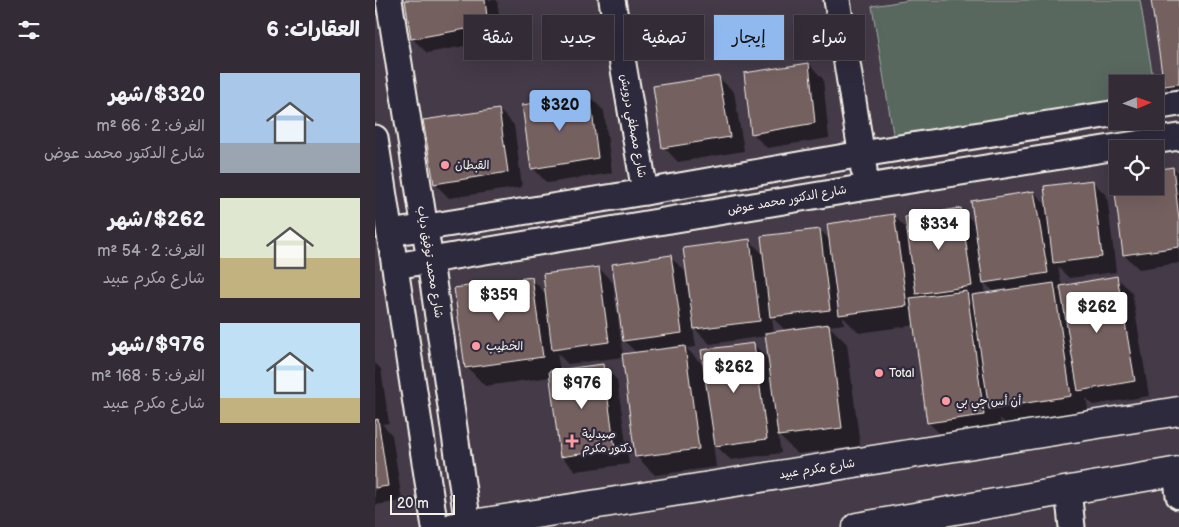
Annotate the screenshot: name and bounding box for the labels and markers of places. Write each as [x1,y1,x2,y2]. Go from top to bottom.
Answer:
pin: $320 [530,90,590,132]
place label: القبطان [455,158,490,173]
marker: القبطان [439,159,451,171]
pin: $334 [909,208,969,251]
pin: $359 [469,280,529,322]
pin: $262 [1067,292,1127,334]
place label: الخطيب [486,339,523,354]
marker: الخطيب [470,340,482,352]
pin: $262 [704,352,764,394]
place label: Total [889,366,914,381]
marker: Total [873,367,885,379]
pin: $976 [552,368,612,410]
place label: أن أس جي بي [956,394,1021,412]
marker: أن أس جي بي [940,395,952,407]
place label: صيدلية دكتور مكرم [582,427,633,457]
marker: صيدلية دكتور مكرم [566,435,578,447]

